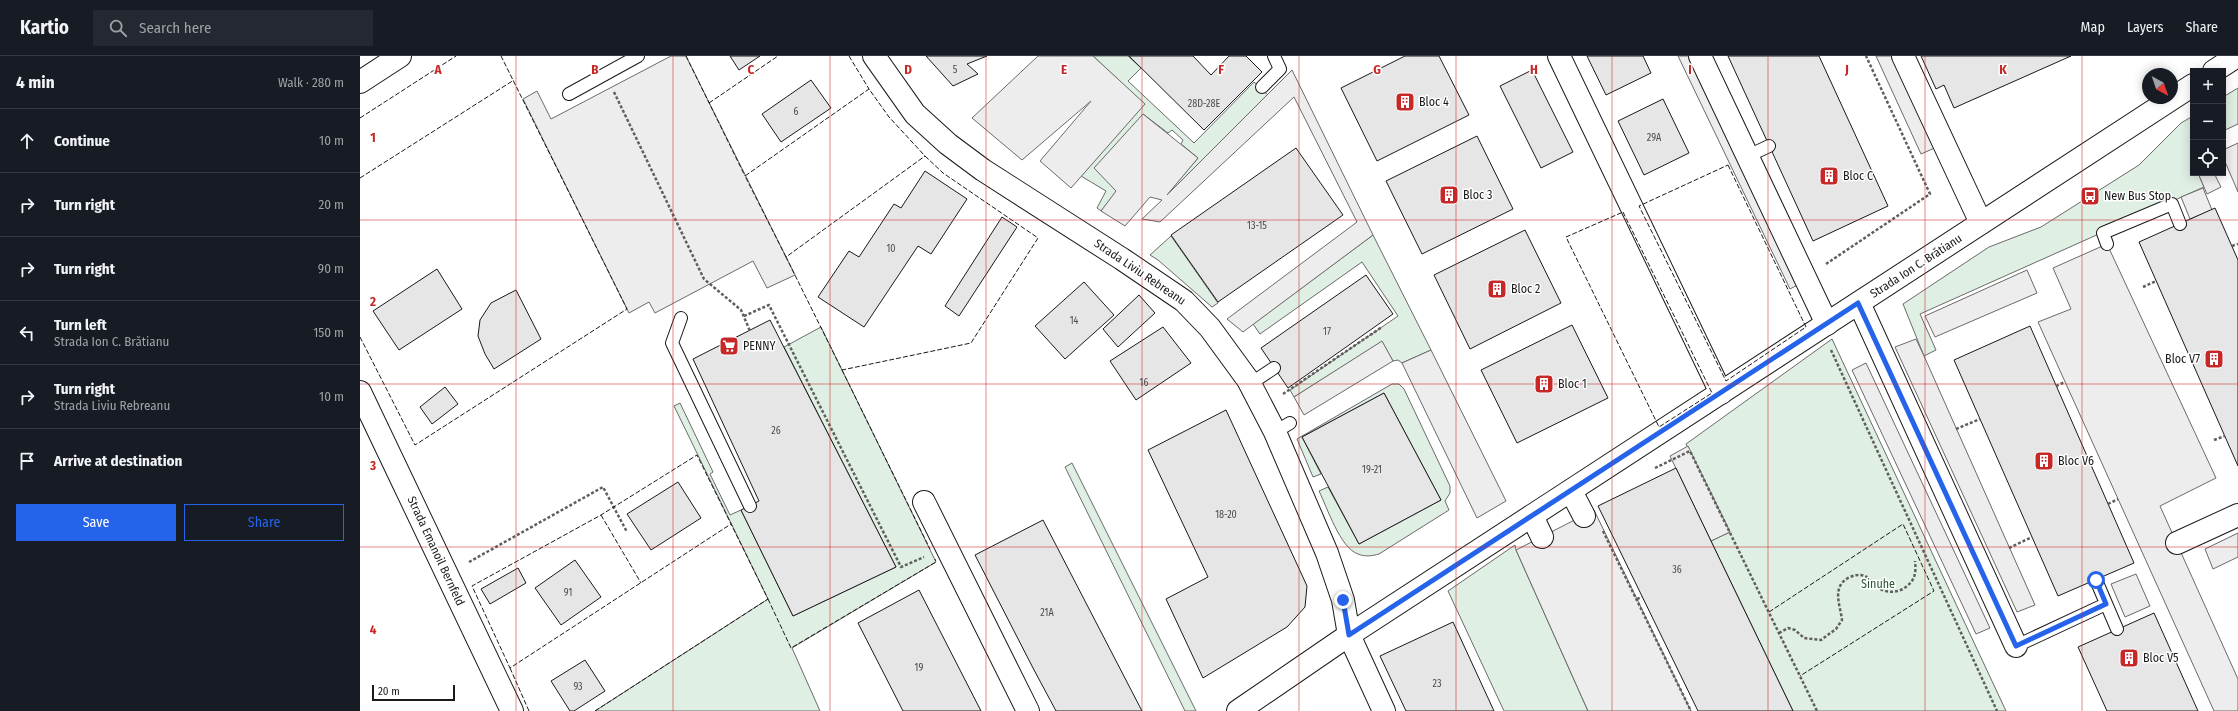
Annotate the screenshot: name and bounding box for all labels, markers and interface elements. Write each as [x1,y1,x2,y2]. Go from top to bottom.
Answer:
search box [93,10,373,46]
text: Kartio [20,16,69,39]
icon: search [107,17,129,39]
text: Search here [139,19,211,37]
text: Map [2081,19,2105,36]
text: Layers [2127,19,2163,36]
text: Share [2185,19,2218,36]
text: A [433,62,442,77]
text: B [591,62,599,77]
text: C [748,62,755,77]
text: D [904,62,912,77]
text: E [1061,62,1067,77]
text: F [1218,62,1224,77]
text: G [1373,62,1381,77]
text: H [1530,62,1538,77]
text: I [1688,62,1692,77]
text: J [1844,62,1849,77]
text: K [1999,62,2007,77]
house number: 5 [953,64,958,76]
north arrow [2142,68,2178,104]
map controls [2190,68,2226,176]
button: + [2190,68,2226,104]
text: 4 min [16,72,55,93]
text: Walk · 280 m [278,75,344,90]
building icon: Bloc 4 [1394,91,1416,113]
place label: Bloc 4 [1419,95,1449,109]
house number: 28D-28E [1188,98,1221,110]
button: − [2190,104,2226,140]
house number: 6 [794,106,799,118]
icon: ahead [16,130,38,152]
text: 1 [370,130,376,145]
text: Continue [54,132,110,150]
house number: 29A [1647,132,1662,144]
text: 10 m [319,133,344,148]
button: locate [2190,140,2226,176]
building icon: Bloc C [1818,165,1840,187]
place label: Bloc C [1843,169,1873,183]
building icon: Bloc 3 [1438,184,1460,206]
bus stop icon: New Bus Stop [2079,185,2101,207]
place label: Bloc 3 [1463,188,1492,202]
place label: New Bus Stop [2104,189,2171,203]
icon: right [16,194,38,216]
text: Turn right [54,196,115,214]
text: 20 m [318,197,344,212]
house number: 13-15 [1247,220,1267,232]
street label: Strada Ion C. Brătianu [1868,231,1964,301]
street label: Strada Liviu Rebreanu [1092,236,1188,308]
house number: 10 [886,243,896,255]
icon: right [16,258,38,280]
text: Turn right [54,260,115,278]
text: 90 m [318,261,344,276]
building icon: Bloc 2 [1486,278,1508,300]
place label: Bloc 2 [1511,282,1540,296]
text: 2 [369,294,376,309]
house number: 14 [1070,315,1079,327]
text: Turn left [54,316,107,334]
icon: left [16,322,38,344]
text: 150 m [313,325,344,340]
house number: 17 [1323,326,1331,338]
text: Strada Ion C. Brătianu [54,334,169,349]
supermarket icon: PENNY [718,335,740,357]
place label: PENNY [743,339,775,353]
building icon: Bloc V7 [2203,348,2225,370]
place label: Bloc V7 [2165,352,2200,366]
building icon: Bloc 1 [1533,373,1555,395]
house number: 16 [1140,377,1148,389]
place label: Bloc 1 [1558,377,1587,391]
text: Turn right [54,380,115,398]
icon: right [16,386,38,408]
text: 10 m [319,389,344,404]
text: Strada Liviu Rebreanu [54,398,170,413]
house number: 26 [771,425,781,437]
icon: arrive [16,450,38,472]
building icon: Bloc V6 [2033,450,2055,472]
text: Arrive at destination [54,452,182,470]
place label: Bloc V6 [2058,454,2094,468]
text: 3 [369,458,376,473]
house number: 19-21 [1362,464,1382,476]
street label: Strada Emanoil Bernfeld [405,494,467,608]
button: Save [16,504,176,541]
button: Share [184,504,344,541]
house number: 18-20 [1215,509,1237,521]
house number: 36 [1672,564,1682,576]
route start [2087,571,2105,589]
park label: Sinuhe [1861,577,1895,591]
house number: 91 [564,587,572,599]
route end [1334,591,1352,609]
house number: 21A [1040,607,1054,619]
text: 4 [370,622,377,637]
building icon: Bloc V5 [2118,647,2140,669]
place label: Bloc V5 [2143,651,2179,665]
house number: 19 [915,662,924,674]
house number: 23 [1433,678,1442,690]
house number: 93 [573,681,583,693]
scale bar [372,683,455,702]
text: 20 m [378,685,400,698]

